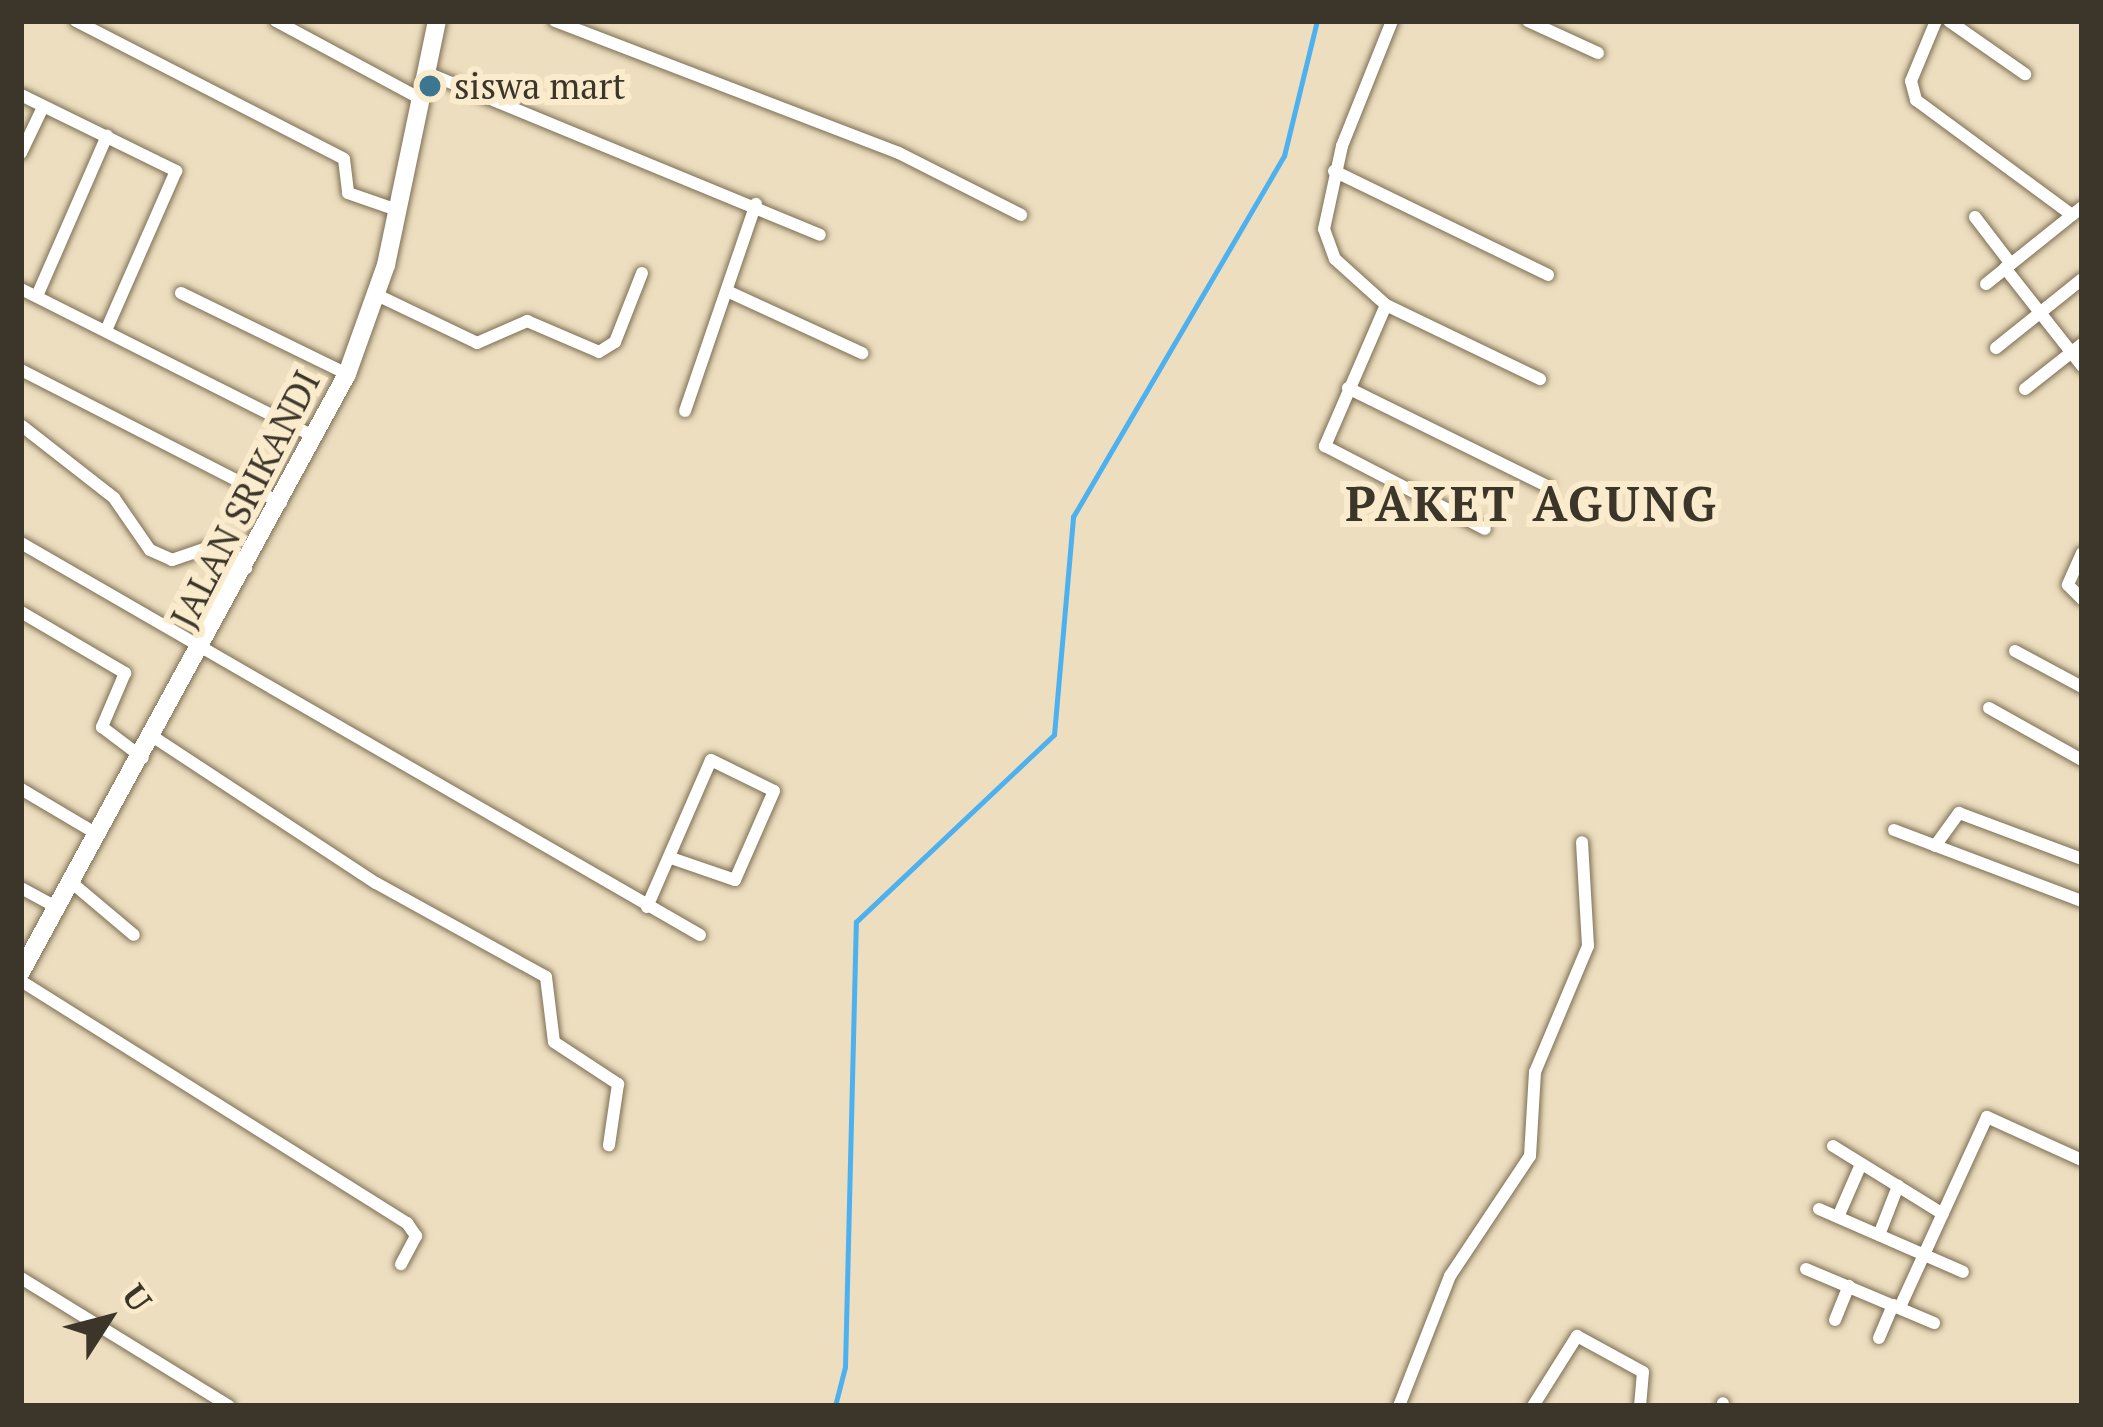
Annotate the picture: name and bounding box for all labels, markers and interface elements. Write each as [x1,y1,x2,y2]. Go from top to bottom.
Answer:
place label: siswa mart [454,64,626,108]
marker: siswa mart [417,73,443,99]
street label: JALAN SRIKANDI [162,363,328,635]
district label: PAKET AGUNG [1345,475,1719,533]
north arrow [48,1259,168,1379]
text: U [113,1275,162,1320]

